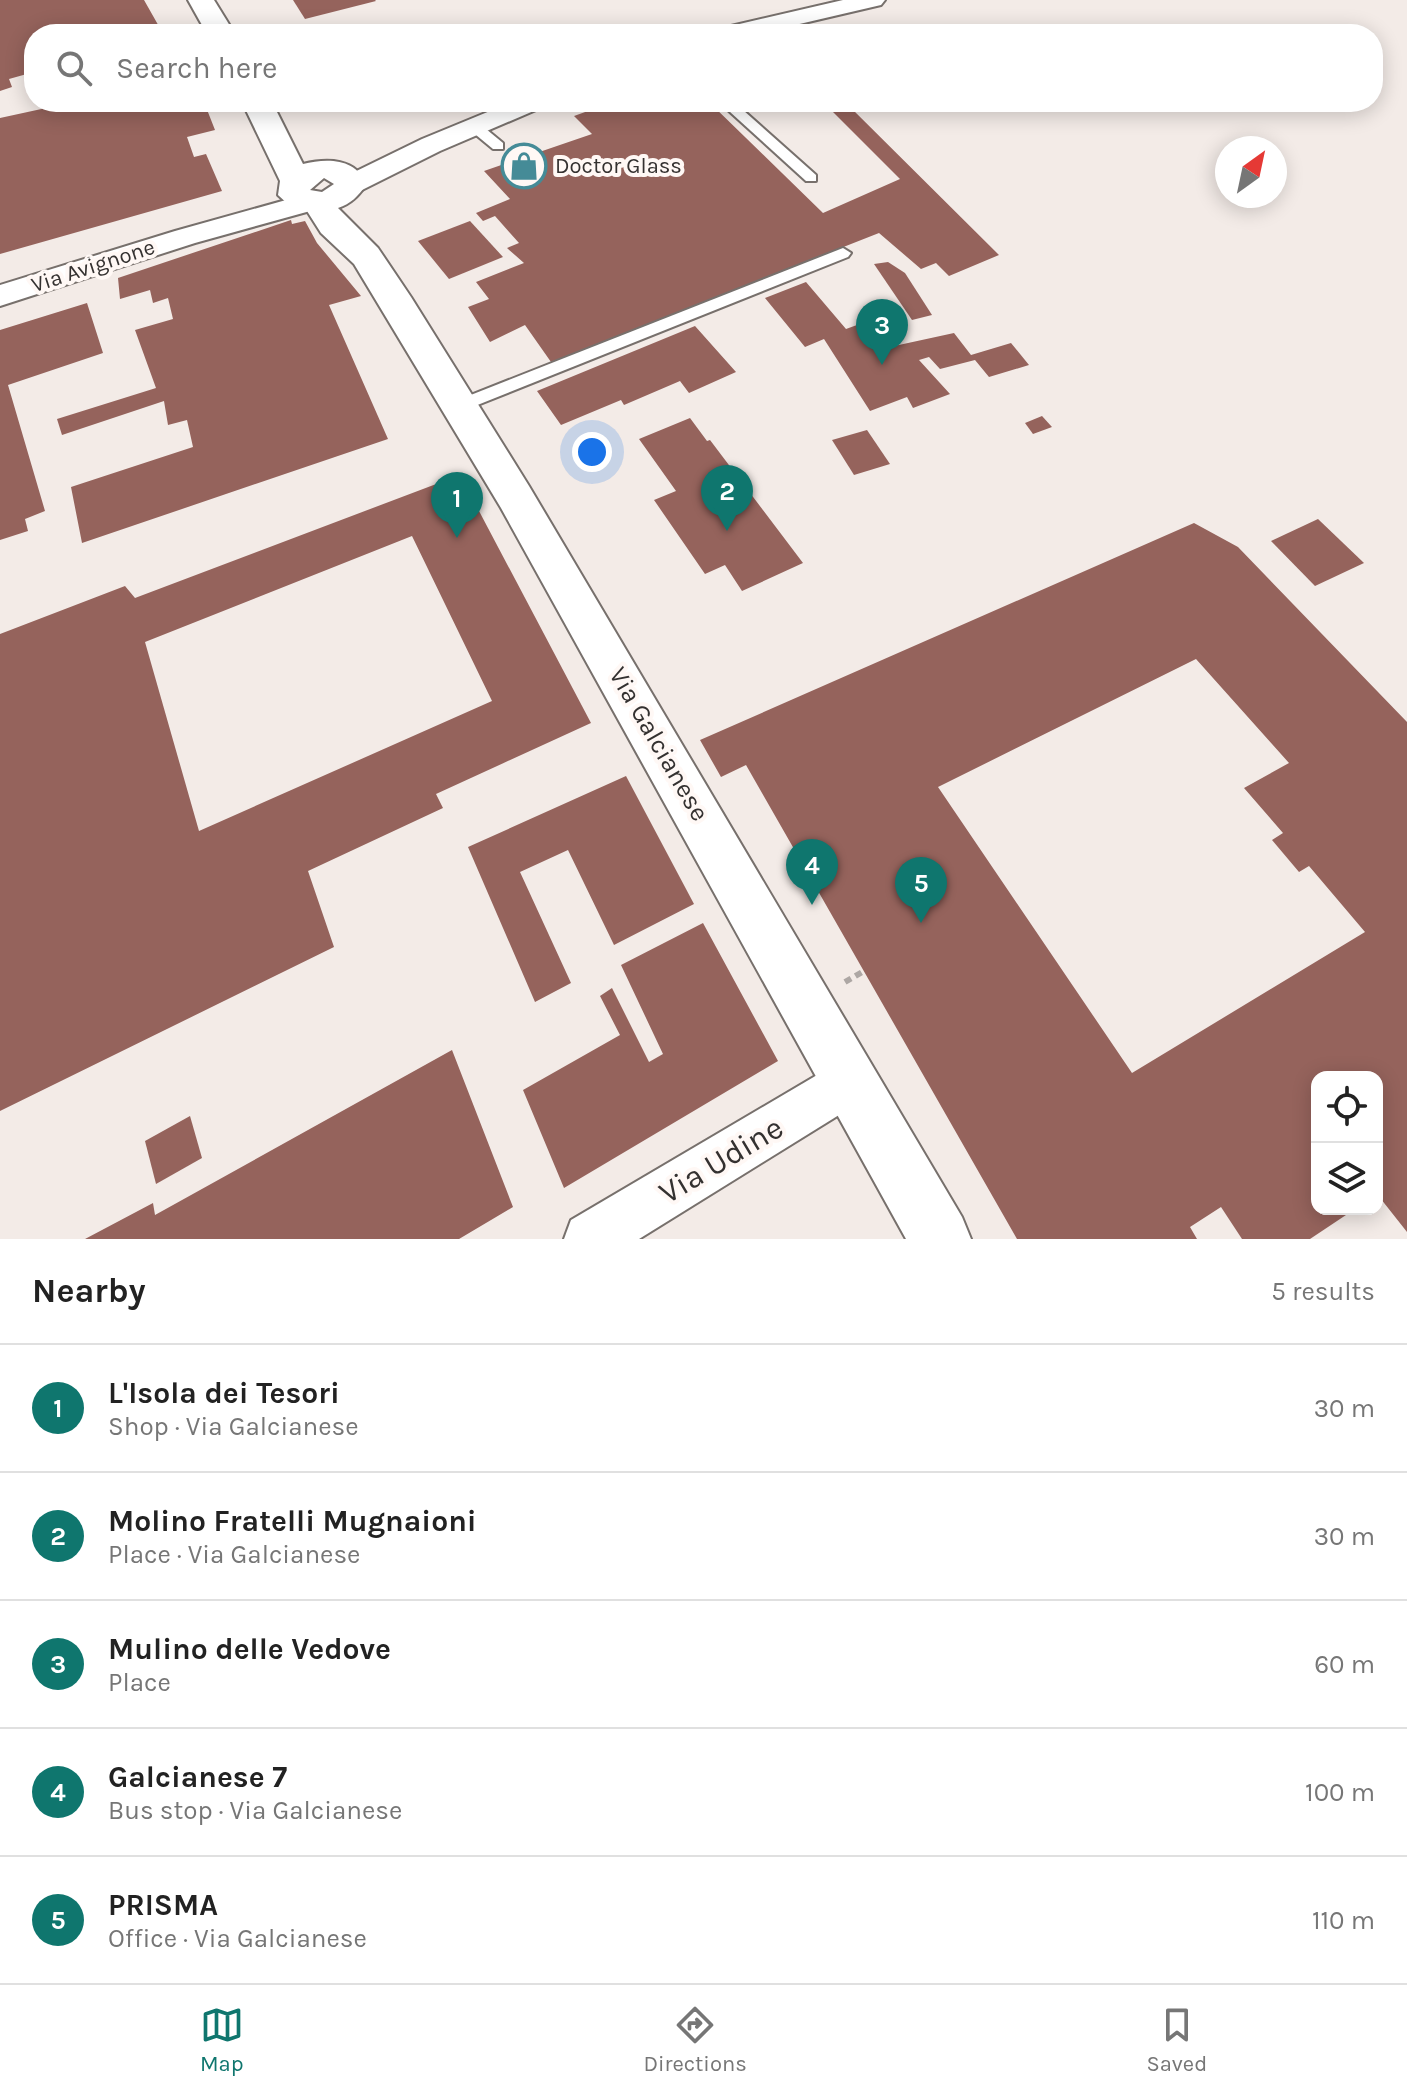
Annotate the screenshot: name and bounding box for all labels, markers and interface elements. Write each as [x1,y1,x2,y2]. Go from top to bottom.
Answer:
search box [24,24,1383,112]
icon: search [52,46,96,90]
text: Search here [116,50,277,86]
north arrow [1215,136,1287,208]
shop icon: Doctor Glass [500,142,548,190]
place label: Doctor Glass [555,153,682,179]
street label: Via Avignone [28,234,158,298]
pin: 3 [856,299,908,365]
your location [572,432,612,472]
pin: 2 [701,465,753,531]
pin: 1 [431,472,483,538]
street label: Via Galcianese [602,661,716,827]
pin: 4 [786,839,838,905]
pin: 5 [895,857,947,923]
map controls [1311,1071,1383,1215]
button: locate [1311,1071,1383,1143]
street label: Via Udine [652,1109,790,1211]
button: layers [1311,1143,1383,1215]
text: Nearby [32,1271,146,1311]
text: 5 results [1271,1276,1375,1307]
text: L'Isola dei Tesori [108,1375,340,1411]
text: 1 [53,1393,63,1424]
text: 30 m [1314,1393,1375,1424]
text: Shop · Via Galcianese [108,1411,359,1442]
text: Molino Fratelli Mugnaioni [108,1503,477,1539]
text: 2 [50,1521,66,1552]
text: 30 m [1314,1521,1375,1552]
text: Place · Via Galcianese [108,1539,360,1570]
text: Mulino delle Vedove [108,1631,391,1667]
text: 3 [50,1649,66,1680]
text: 60 m [1314,1649,1375,1680]
text: Place [108,1667,171,1698]
text: Galcianese 7 [108,1759,287,1795]
text: 4 [50,1777,66,1808]
text: 100 m [1305,1777,1375,1808]
text: Bus stop · Via Galcianese [108,1795,402,1826]
text: PRISMA [108,1887,218,1923]
text: 5 [50,1905,66,1936]
text: 110 m [1312,1905,1375,1936]
text: Office · Via Galcianese [108,1923,367,1954]
tab: Map [200,2003,244,2077]
tab: Directions [643,2003,747,2077]
tab: Saved [1146,2003,1207,2077]

